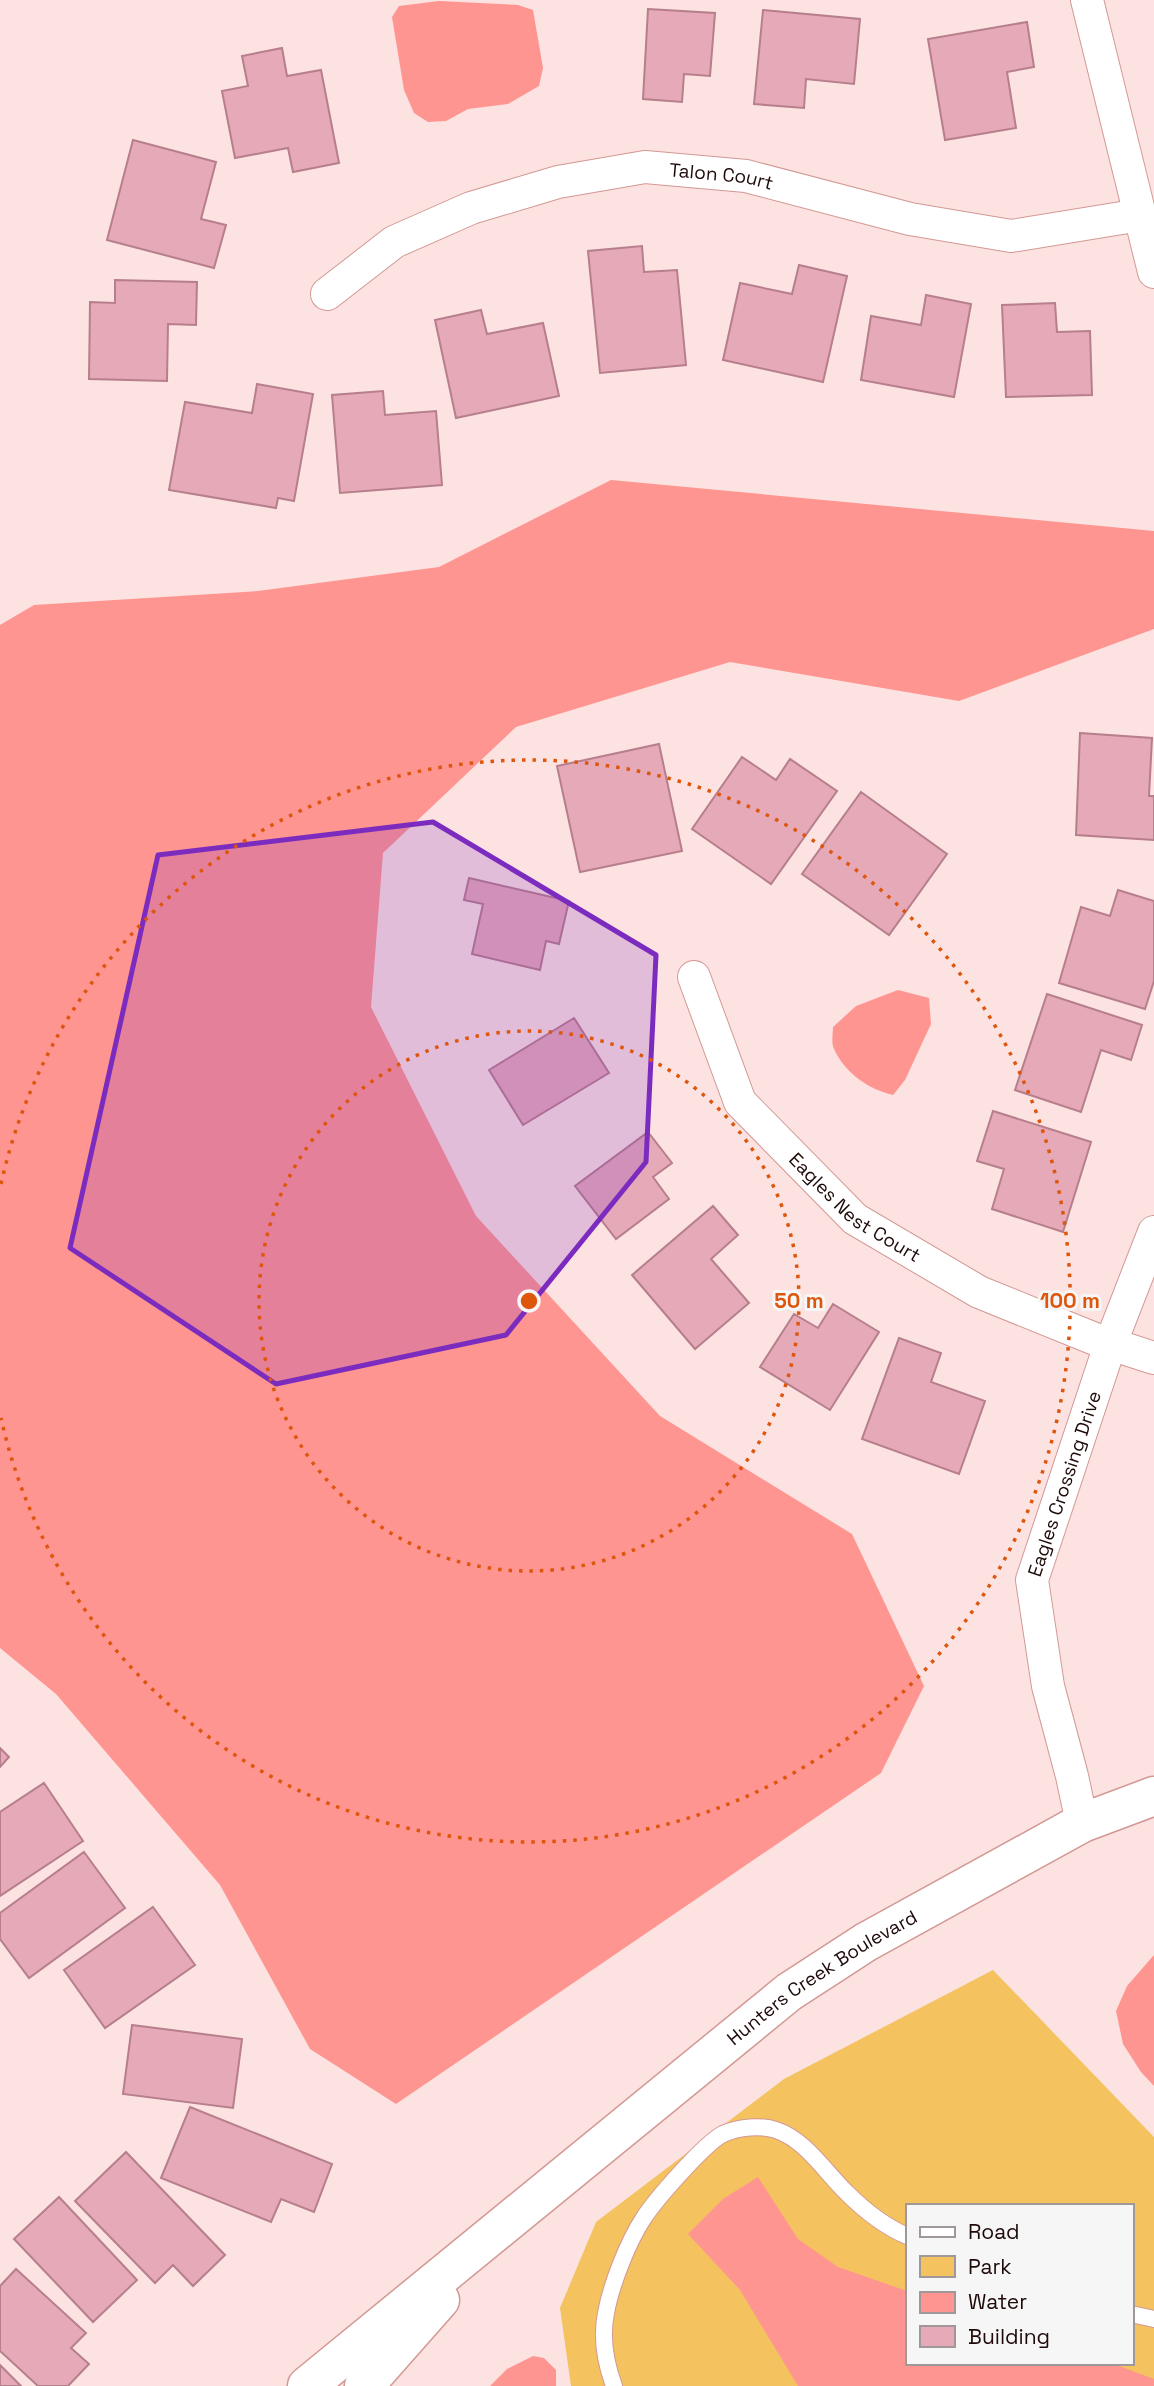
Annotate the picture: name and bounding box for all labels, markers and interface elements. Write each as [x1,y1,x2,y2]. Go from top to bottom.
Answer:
street label: Talon Court [668,157,776,195]
street label: Eagles Nest Court [784,1147,925,1267]
text: 50 m [774,1287,824,1314]
text: 100 m [1040,1287,1100,1314]
centre of rings [517,1289,541,1313]
street label: Eagles Crossing Drive [1022,1387,1106,1580]
street label: Hunters Creek Boulevard [721,1904,921,2050]
legend [906,2204,1133,2365]
text: Road [968,2218,1020,2245]
text: Park [968,2253,1012,2280]
text: Water [968,2288,1027,2315]
text: Building [968,2323,1050,2350]

